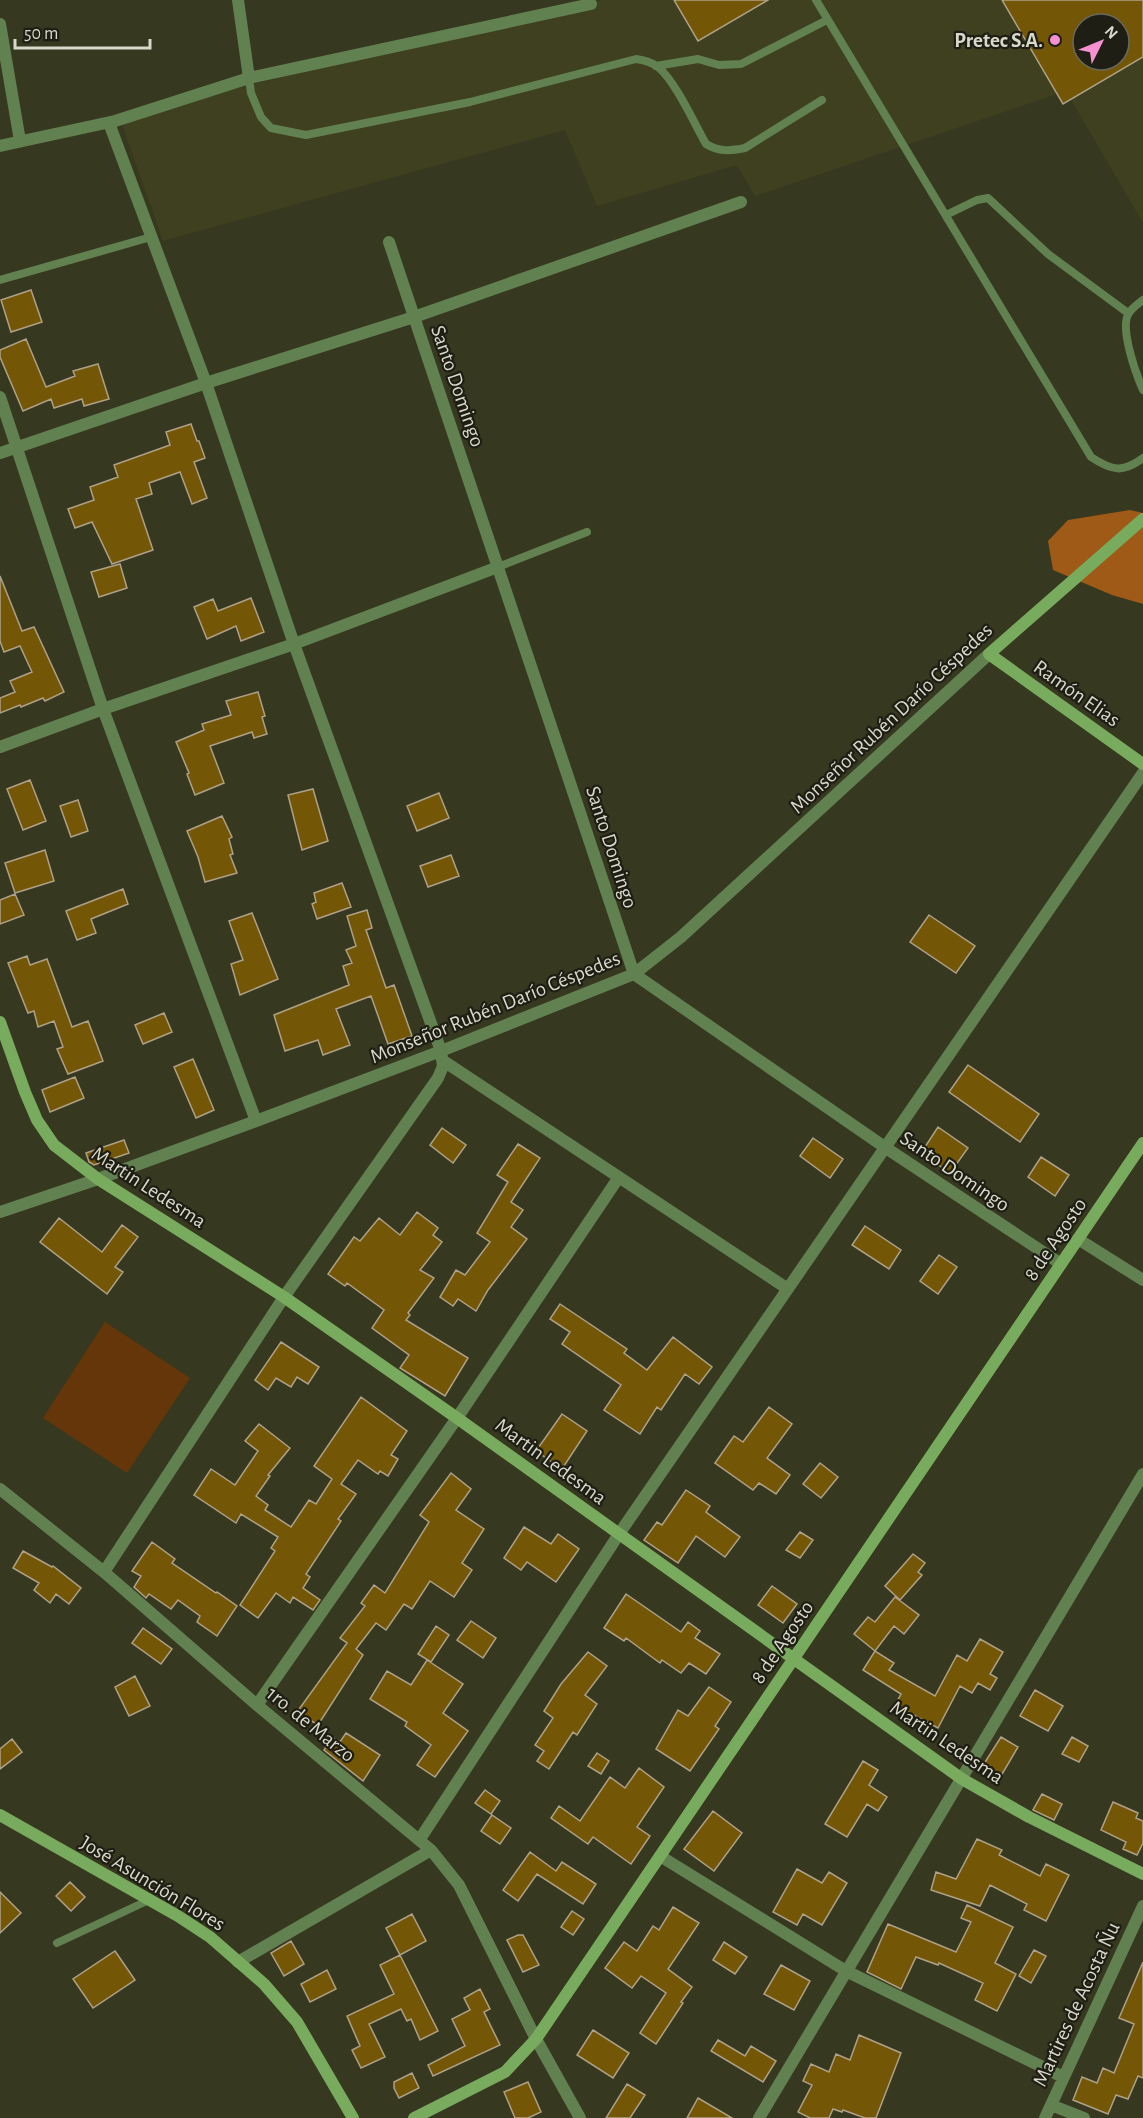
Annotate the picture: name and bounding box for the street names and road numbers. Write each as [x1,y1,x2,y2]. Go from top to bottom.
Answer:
street label: Santo Domingo [427,323,488,450]
street label: Monseñor Rubén Darío Céspedes [786,619,996,817]
street label: Ramón Elias [1030,656,1124,731]
street label: Santo Domingo [582,784,641,911]
street label: Monseñor Rubén Darío Céspedes [367,948,623,1067]
street label: Santo Domingo [896,1127,1013,1216]
street label: Martin Ledesma [88,1143,210,1232]
street label: 8 de Agosto [1020,1194,1091,1284]
street label: Martin Ledesma [491,1414,610,1509]
street label: 8 de Agosto [747,1597,818,1687]
street label: 1ro. de Marzo [263,1683,359,1766]
street label: Martin Ledesma [886,1697,1007,1788]
street label: José Asunción Flores [77,1832,229,1935]
street label: Martires de Acosta Ñu [1027,1918,1124,2090]

